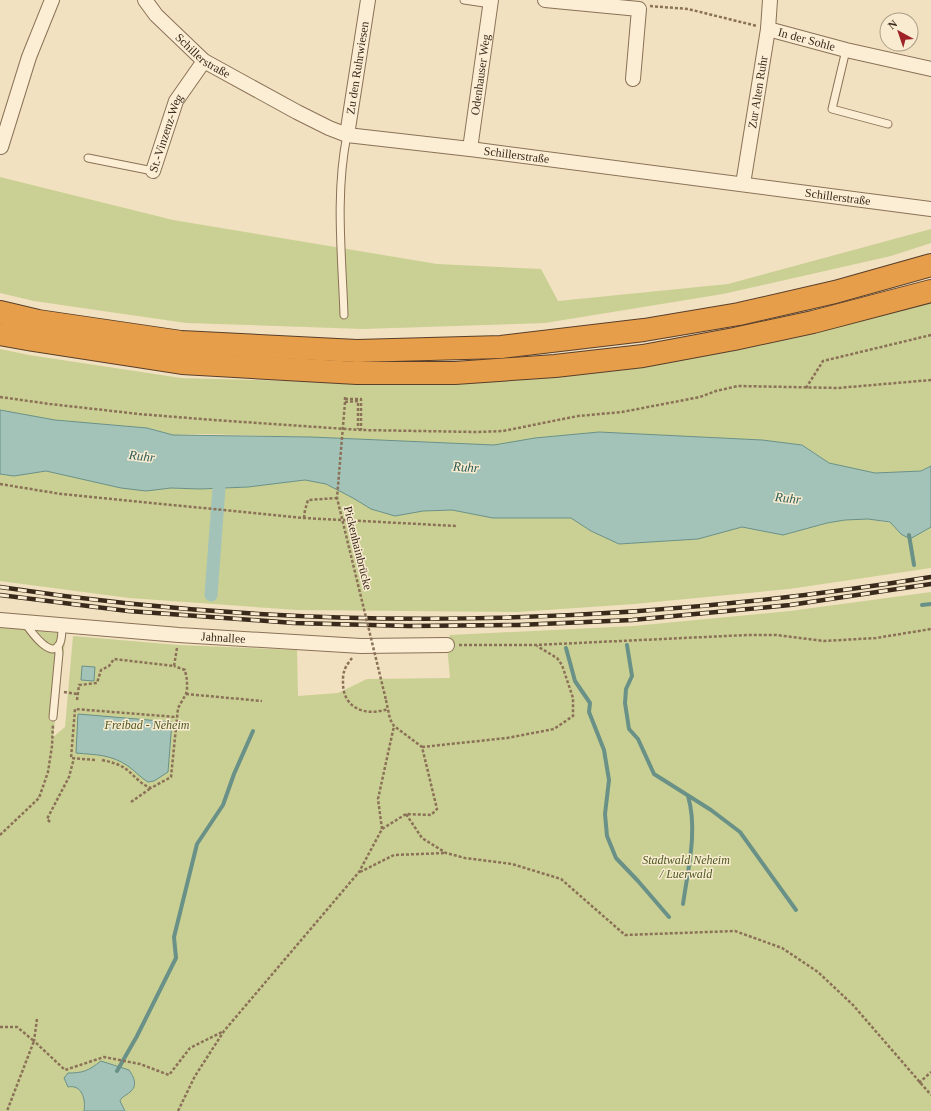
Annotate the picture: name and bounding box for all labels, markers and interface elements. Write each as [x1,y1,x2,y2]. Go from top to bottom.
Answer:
north arrow [879,12,919,52]
text: N [886,17,900,31]
street label: Zu den Ruhrwiesen [343,20,372,115]
street label: In der Sohle [776,25,837,54]
street label: Schillerstraße [172,30,233,81]
street label: Odenhauser Weg [468,33,493,116]
street label: Zur Alten Ruhr [745,55,771,130]
street label: St.-Vinzenz-Weg [146,91,186,174]
street label: Schillerstraße [483,144,550,166]
street label: Schillerstraße [804,186,872,208]
water label: Ruhr [127,447,157,465]
water label: Ruhr [452,459,480,475]
water label: Ruhr [773,489,803,507]
street label: Pickenhainbrücke [341,505,375,591]
street label: Jahnallee [201,629,246,646]
park label: Freibad - Neheim [104,718,190,732]
park label: Stadtwald Neheim / Luerwald [642,853,730,881]

